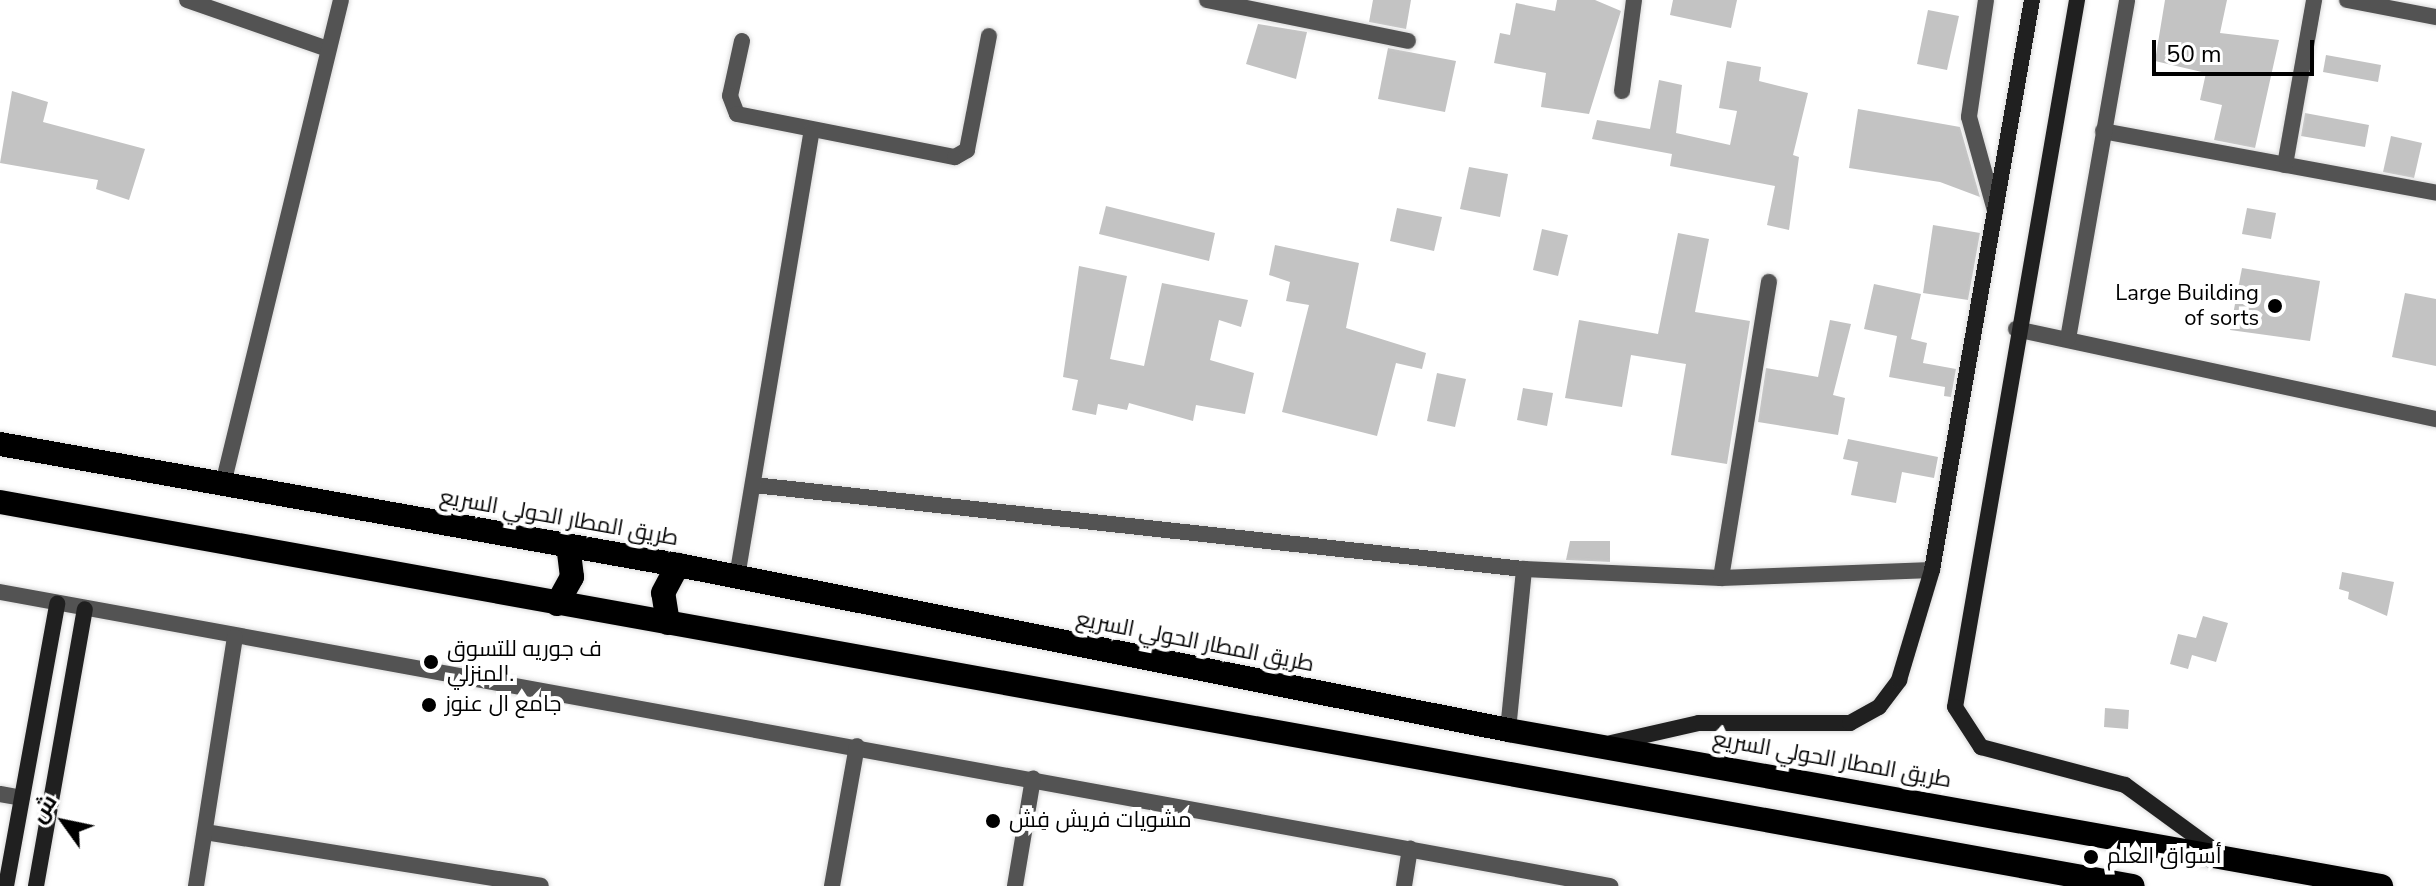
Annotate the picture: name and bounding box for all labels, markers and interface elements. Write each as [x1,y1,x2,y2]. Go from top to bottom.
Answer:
scale bar [2156,24,2318,74]
text: 50 m [2166,38,2222,70]
place label: Large Building of sorts [2115,280,2259,332]
marker: Large Building of sorts [2266,297,2284,315]
street label: طريق المطار الحولي السريع [438,484,680,552]
street label: طريق المطار الحولي السريع [1074,606,1316,678]
place label: ف جوريه للتسوق المنزلي. [447,636,602,688]
marker: ف جوريه للتسوق المنزلي. [422,653,440,671]
place label: جامع ال عنوز [445,692,562,718]
marker: جامع ال عنوز [420,696,438,714]
street label: طريق المطار الحولي السريع [1711,726,1953,794]
north arrow [24,782,104,862]
text: ش [24,789,64,829]
place label: مشويات فريش فِش [1009,808,1192,834]
marker: مشويات فريش فِش [984,812,1002,830]
place label: أسواق العلم [2107,844,2222,870]
marker: أسواق العلم [2082,848,2100,866]

